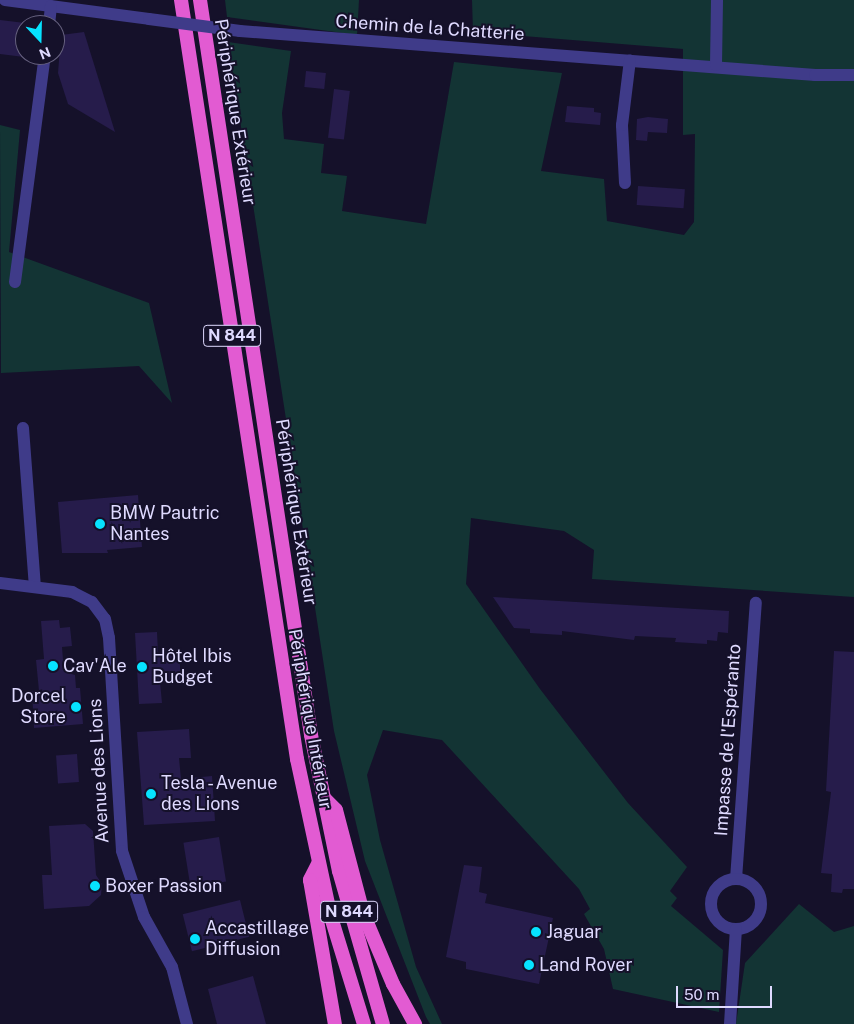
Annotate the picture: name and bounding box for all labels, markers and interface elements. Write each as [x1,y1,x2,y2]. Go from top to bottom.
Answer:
street label: Chemin de la Chatterie [335,11,525,45]
north arrow [15,15,65,65]
street label: Périphérique Extérieur [210,17,260,207]
text: N [37,44,53,62]
road number: N 844 [202,322,262,350]
street label: Périphérique Extérieur [271,417,321,607]
place label: BMW Pautric Nantes [110,503,220,546]
marker: BMW Pautric Nantes [94,518,106,530]
street label: Périphérique Intérieur [283,627,337,811]
street label: Impasse de l'Espéranto [710,643,746,837]
place label: Hôtel Ibis Budget [152,646,232,689]
place label: Cav'Ale [63,655,127,677]
marker: Cav'Ale [47,660,59,672]
marker: Hôtel Ibis Budget [136,661,148,673]
place label: Dorcel Store [11,686,66,729]
street label: Avenue des Lions [84,698,114,844]
marker: Dorcel Store [70,701,82,713]
place label: Tesla - Avenue des Lions [161,773,282,816]
marker: Tesla - Avenue des Lions [145,788,157,800]
place label: Boxer Passion [105,875,222,897]
marker: Boxer Passion [89,880,101,892]
road number: N 844 [319,899,379,926]
place label: Accastillage Diffusion [205,918,309,961]
place label: Jaguar [546,921,601,943]
marker: Jaguar [530,926,542,938]
marker: Accastillage Diffusion [189,933,201,945]
place label: Land Rover [539,954,633,976]
marker: Land Rover [523,959,535,971]
scale bar [679,976,775,1008]
text: 50 m [684,986,719,1003]

